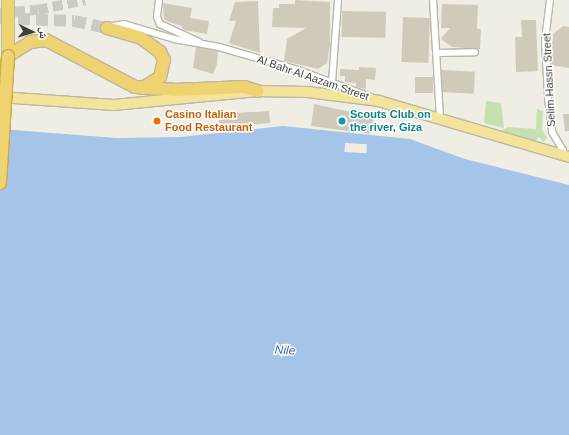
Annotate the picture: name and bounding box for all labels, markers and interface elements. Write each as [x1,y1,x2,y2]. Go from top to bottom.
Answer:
north arrow [12,12,52,52]
text: ش [37,27,50,39]
street label: Selim Hassn Street [540,33,558,127]
street label: Al Bahr Al Aazam Street [255,52,371,104]
place label: Casino Italian Food Restaurant [165,108,252,134]
place label: Scouts Club on the river, Giza [350,108,431,134]
marker: Casino Italian Food Restaurant [152,116,162,126]
marker: Scouts Club on the river, Giza [337,116,347,126]
water label: Nile [274,343,296,359]

